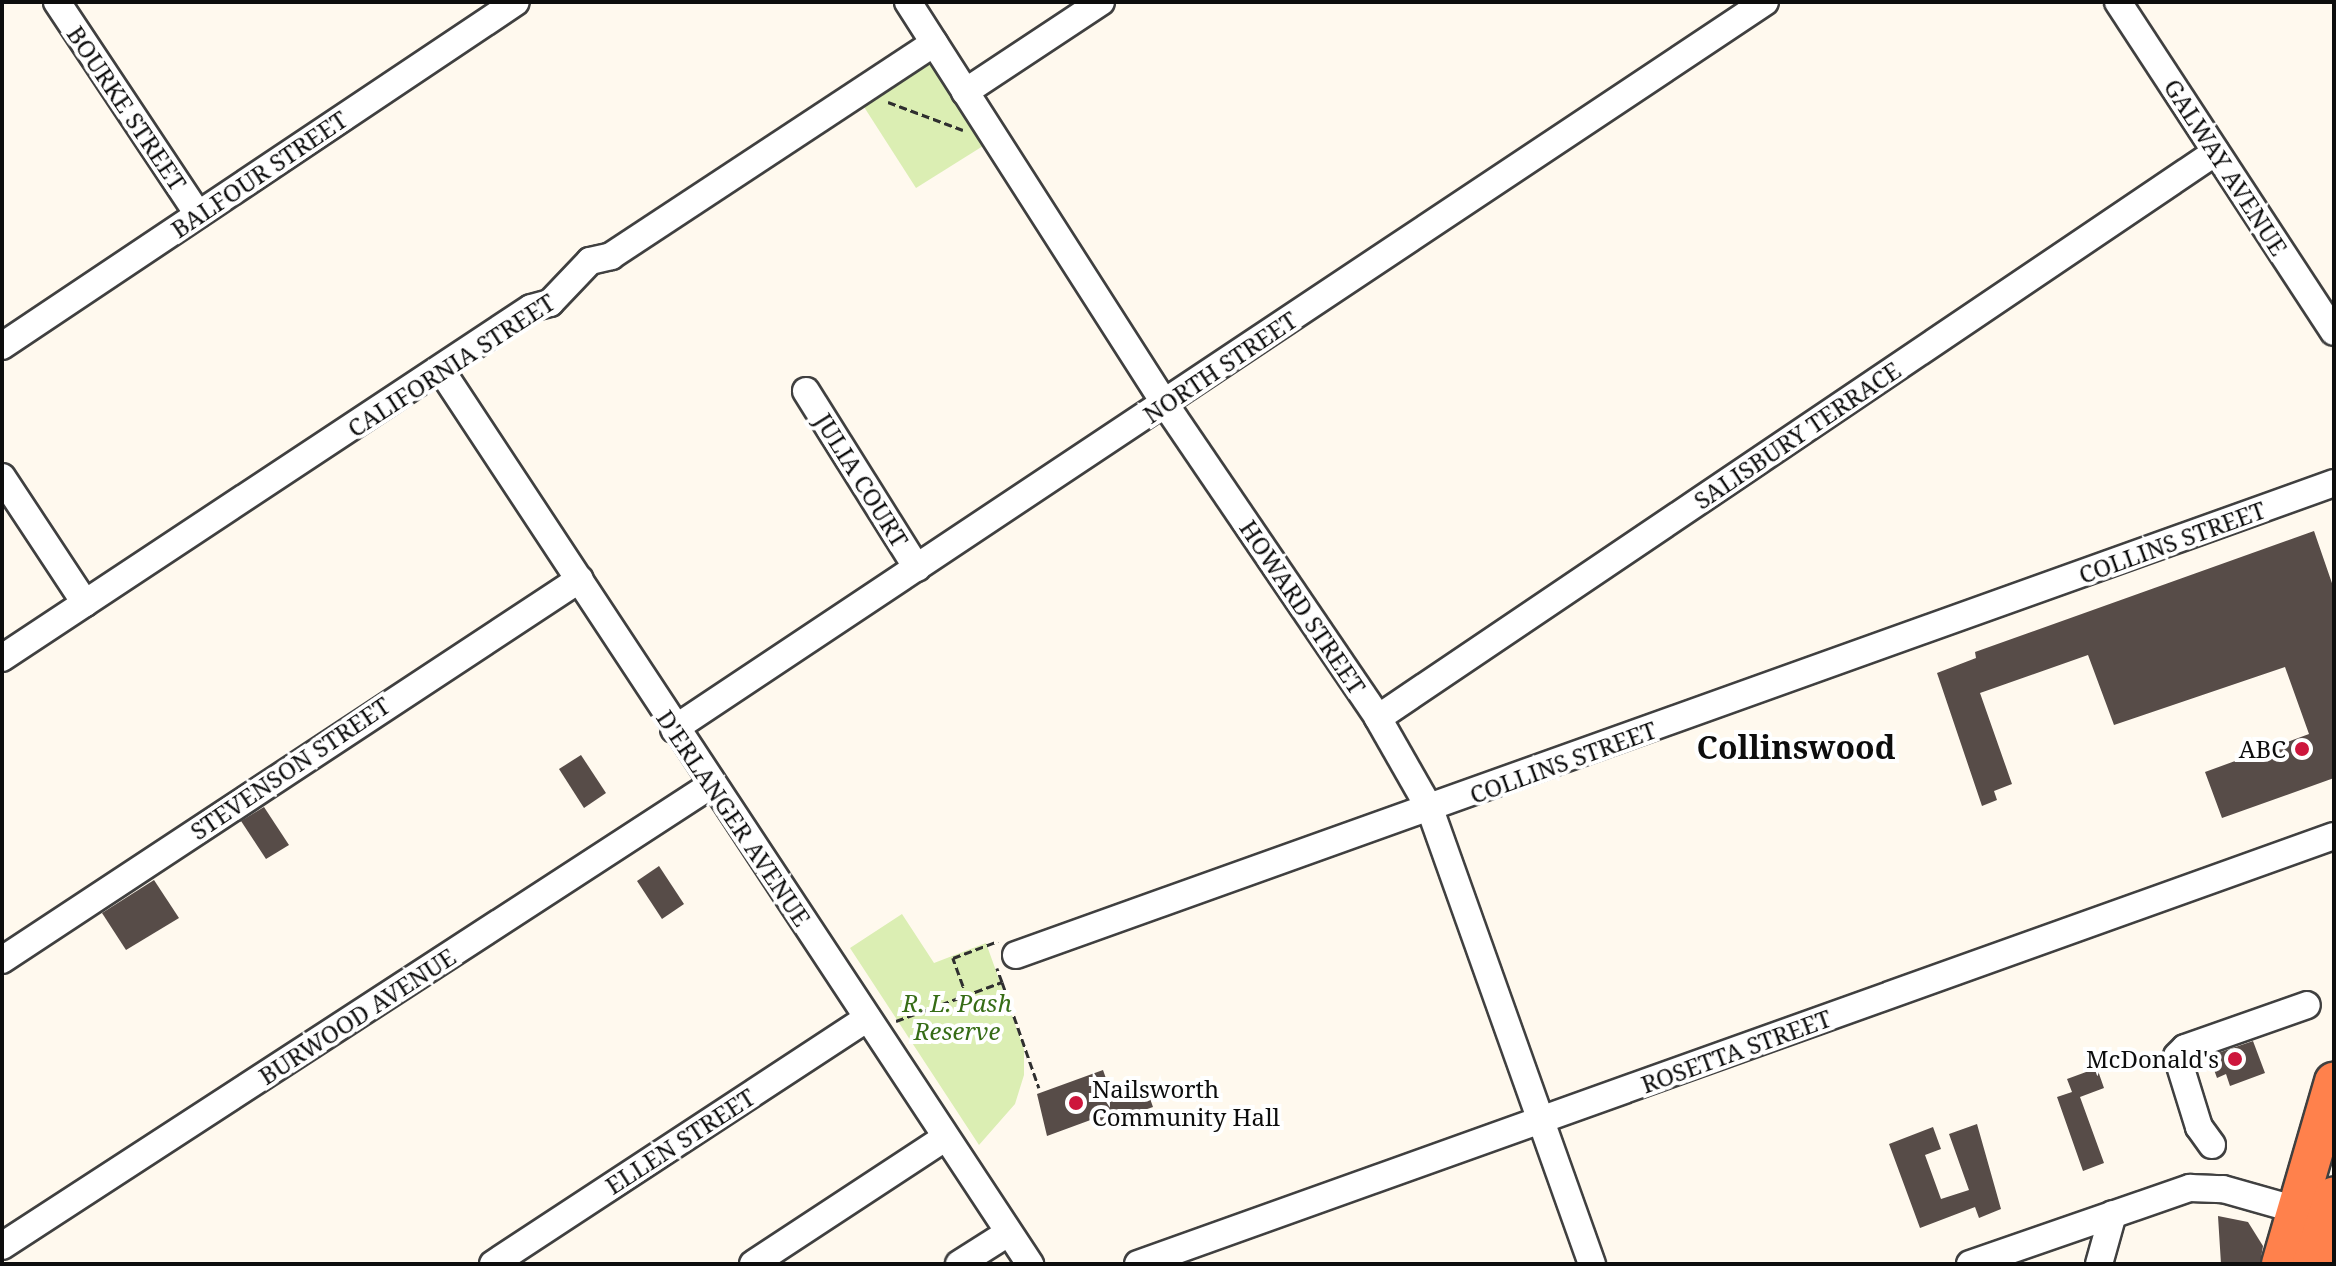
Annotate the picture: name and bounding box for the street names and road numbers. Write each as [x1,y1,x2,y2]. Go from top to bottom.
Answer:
street label: BOURKE STREET [61,20,193,196]
street label: GALWAY AVENUE [2158,73,2294,261]
street label: BALFOUR STREET [166,104,352,244]
street label: CALIFORNIA STREET [342,287,560,443]
street label: NORTH STREET [1138,305,1302,429]
street label: SALISBURY TERRACE [1688,355,1906,515]
street label: JULIA COURT [809,408,915,552]
street label: COLLINS STREET [2075,495,2269,589]
street label: HOWARD STREET [1234,514,1372,700]
street label: STEVENSON STREET [185,691,395,845]
street label: D'ERLANGER AVENUE [651,705,817,931]
street label: COLLINS STREET [1466,715,1660,809]
street label: BURWOOD AVENUE [253,942,461,1090]
street label: ROSETTA STREET [1637,1003,1835,1099]
street label: ELLEN STREET [600,1082,760,1200]

